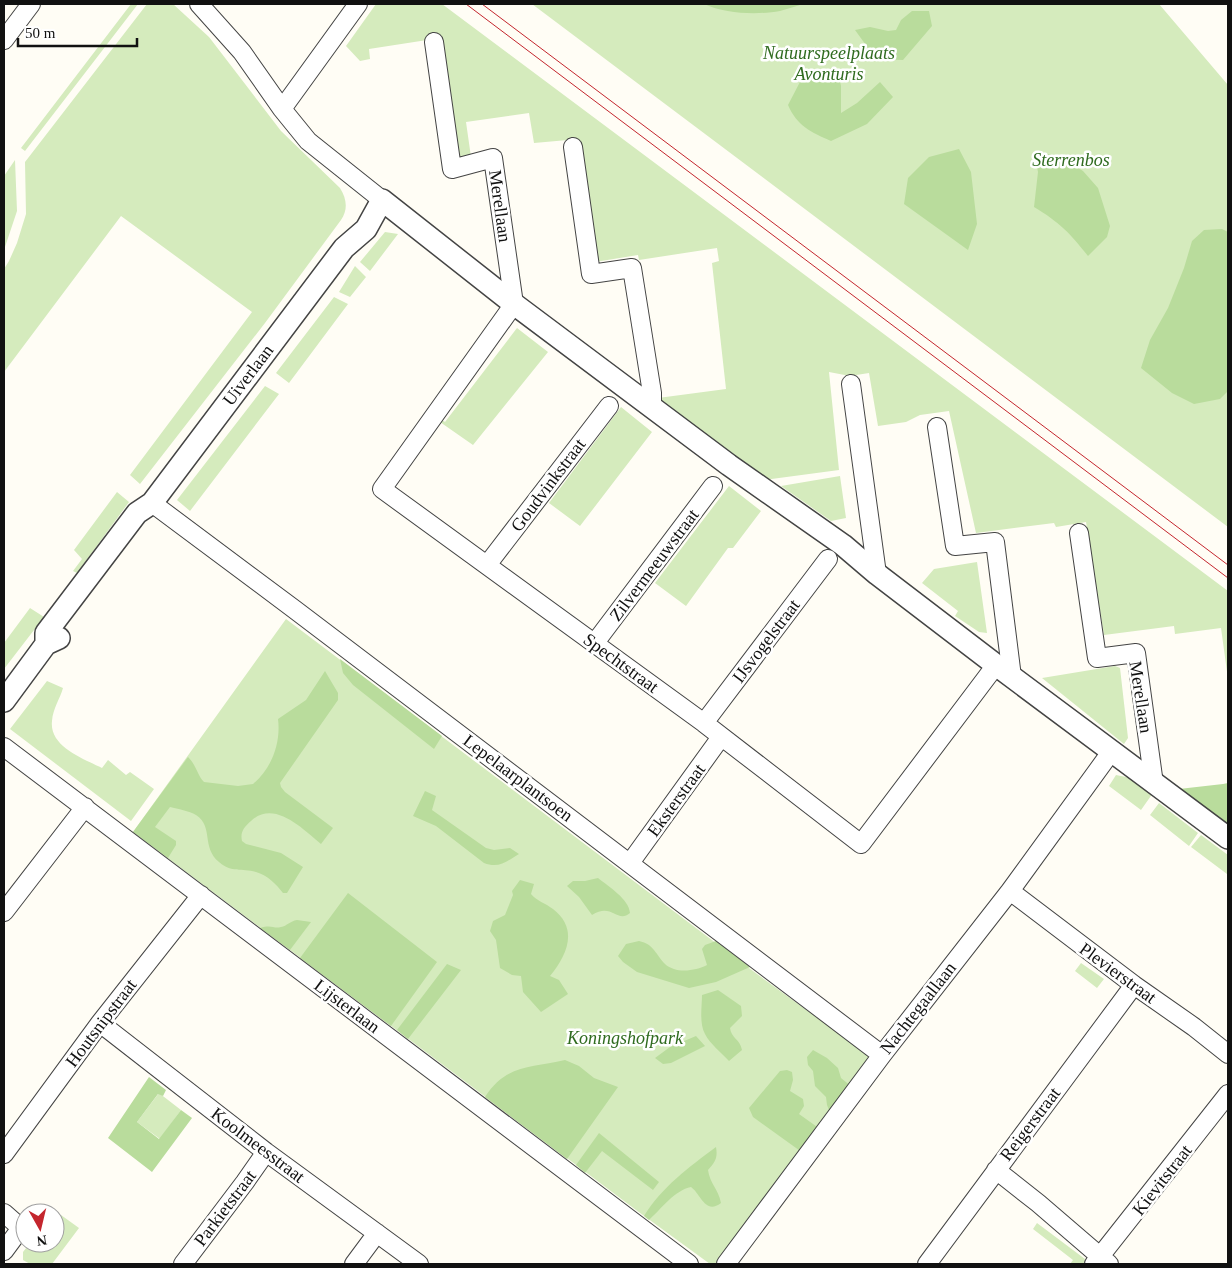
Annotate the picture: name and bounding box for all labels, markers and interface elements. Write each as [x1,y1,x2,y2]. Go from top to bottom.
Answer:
scale bar [18,15,136,47]
text: 50 m [25,25,56,41]
park label: Natuurspeelplaats Avonturis [762,43,895,84]
park label: Sterrenbos [1032,150,1110,170]
street label: Merellaan [485,168,515,244]
street label: Uiverlaan [219,341,277,409]
street label: Goudvinkstraat [507,435,589,535]
street label: Zilvermeeuwstraat [605,505,703,625]
street label: IJsvogelstraat [728,595,804,687]
street label: Spechtstraat [580,629,662,697]
street label: Merellaan [1125,659,1157,735]
street label: Lepelaarplantsoen [459,730,577,826]
street label: Eksterstraat [643,760,709,840]
street label: Plevierstraat [1076,938,1160,1008]
street label: Nachtegaallaan [876,958,960,1058]
street label: Houtsnipstraat [61,975,141,1071]
street label: Lijsterlaan [310,975,384,1037]
park label: Koningshofpark [566,1028,684,1048]
street label: Reigerstraat [996,1083,1064,1165]
street label: Koolmeesstraat [207,1103,309,1187]
street label: Kievitstraat [1128,1141,1196,1219]
street label: Parkietstraat [190,1166,260,1250]
north arrow [15,1203,65,1253]
text: N [36,1232,48,1249]

